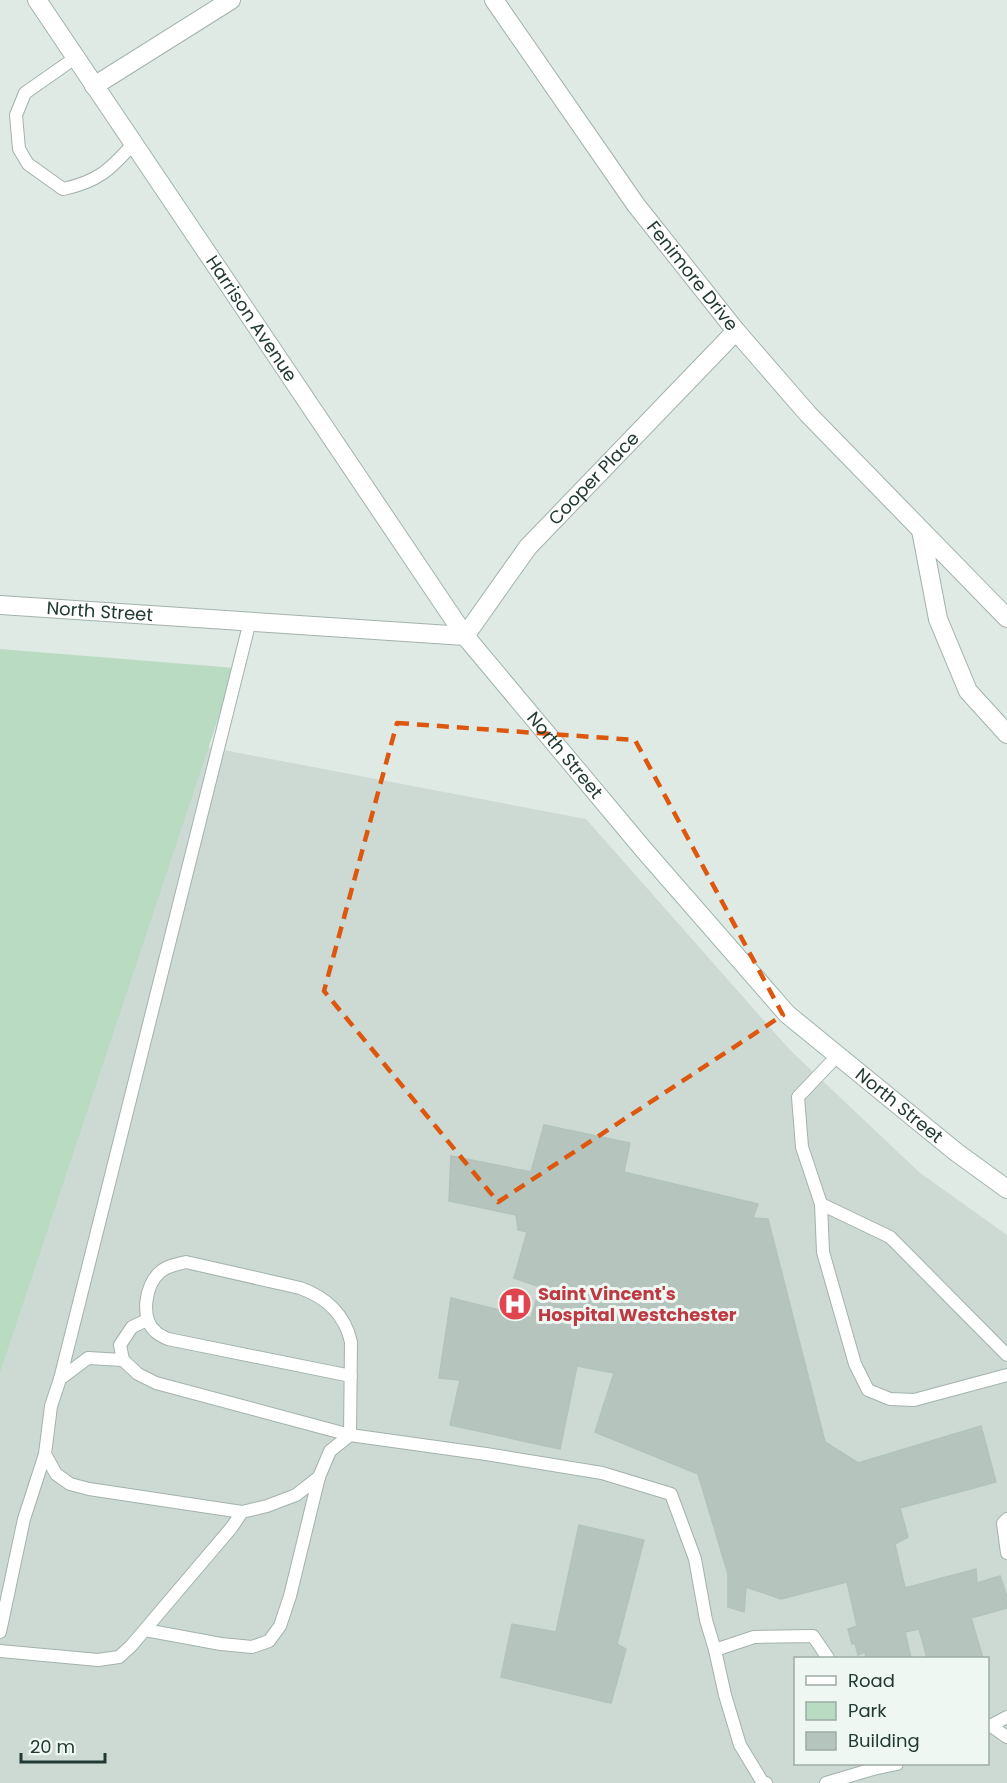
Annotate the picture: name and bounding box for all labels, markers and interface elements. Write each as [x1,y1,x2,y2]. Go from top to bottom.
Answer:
street label: Fenimore Drive [641,215,744,336]
street label: Harrison Avenue [200,250,303,386]
street label: Cooper Place [543,426,644,531]
street label: North Street [46,595,154,627]
street label: North Street [521,706,609,804]
street label: North Street [850,1062,949,1149]
place label: Saint Vincent's Hospital Westchester [538,1281,737,1327]
hospital icon: Saint Vincent's Hospital Westchester [497,1286,533,1322]
legend [794,1657,989,1765]
text: Road [848,1668,895,1693]
text: Park [848,1698,887,1723]
scale bar [21,1726,105,1764]
text: Building [848,1728,920,1753]
text: 20 m [30,1734,75,1759]

